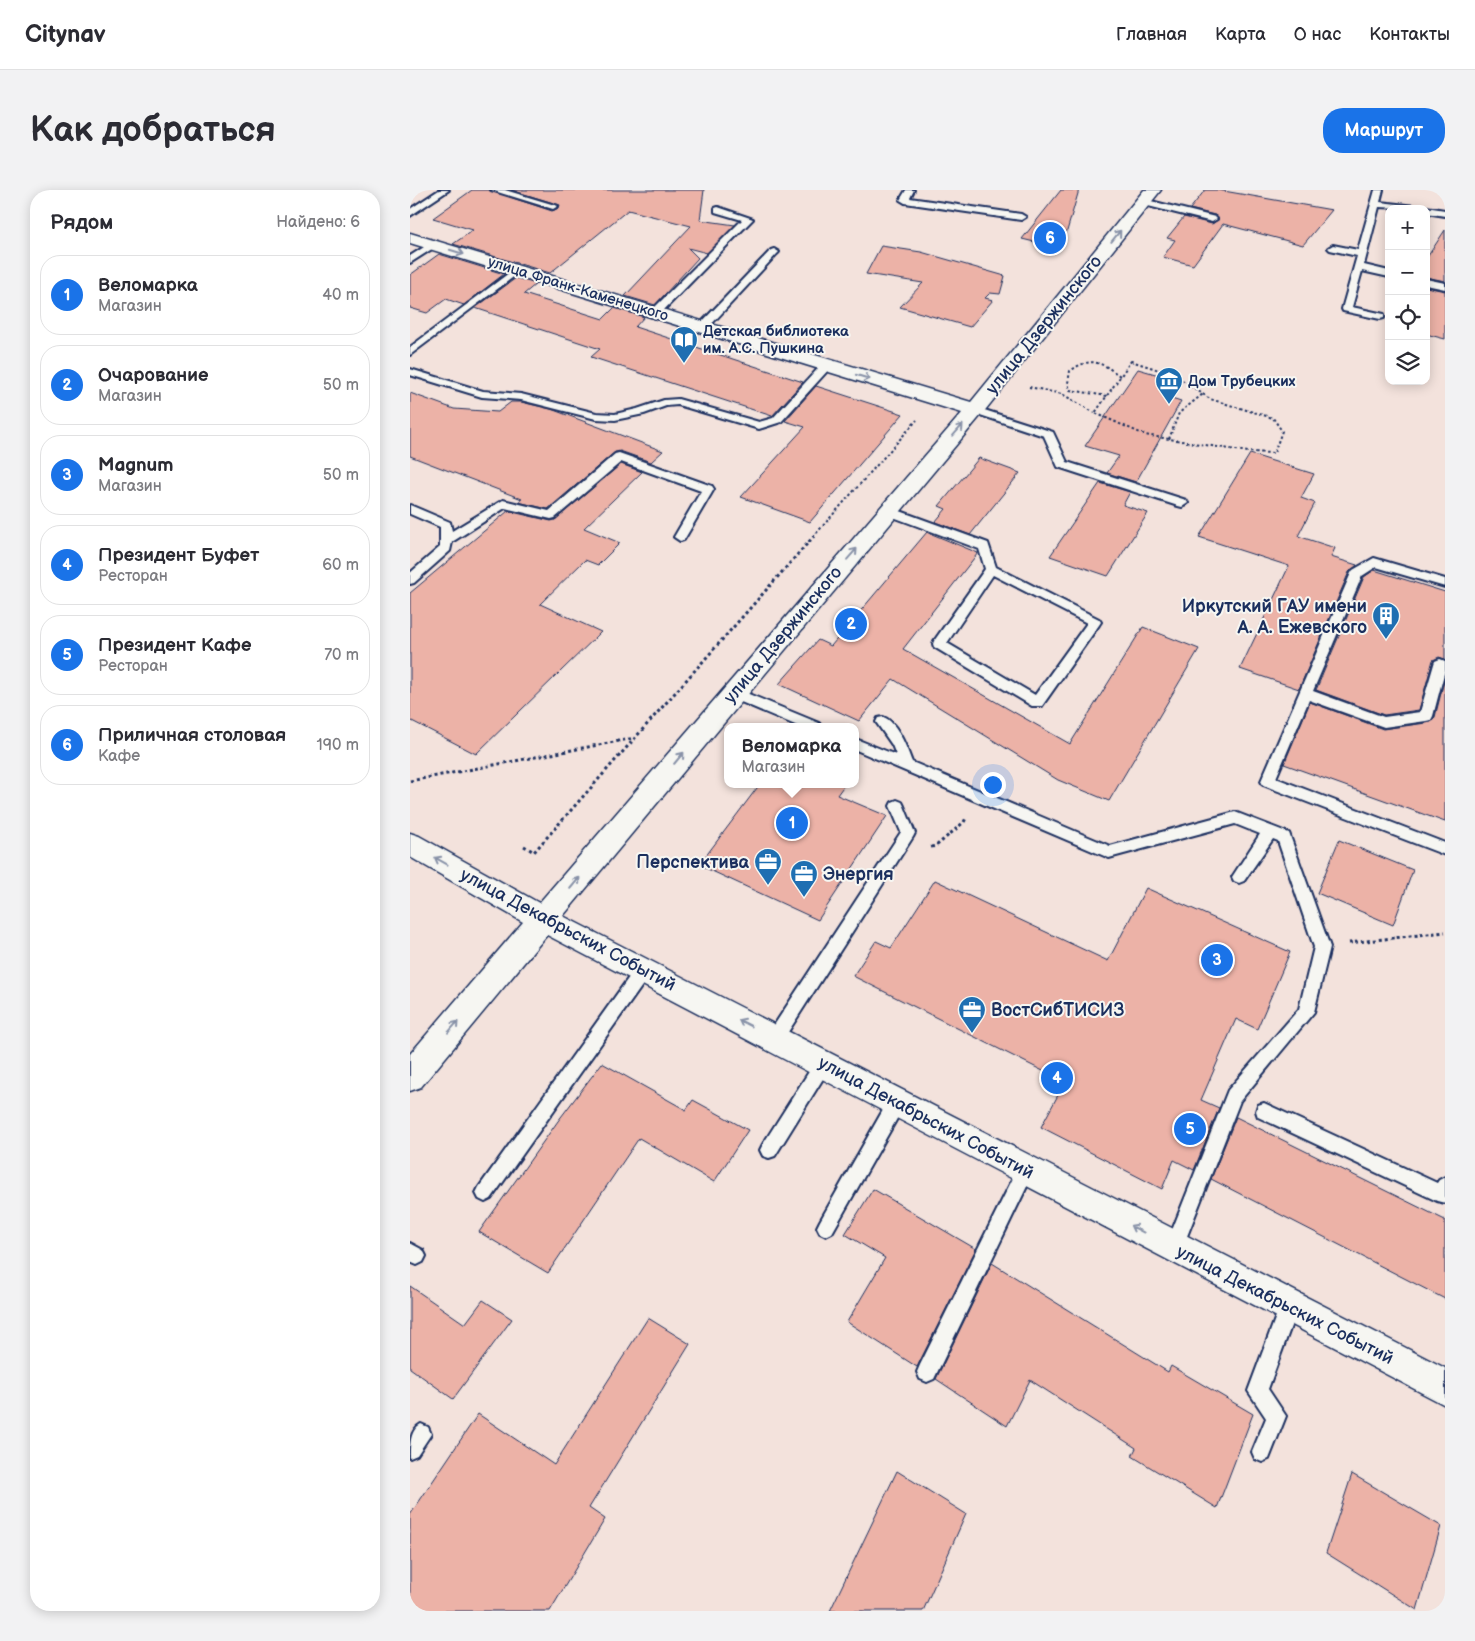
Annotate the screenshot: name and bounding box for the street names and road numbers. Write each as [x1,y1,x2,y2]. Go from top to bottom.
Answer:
street label: улица Дзержинского [982,251,1106,399]
street label: улица Франк-Каменецкого [485,252,671,326]
street label: улица Дзержинского [720,562,846,708]
street label: улица Декабрьских Событий [457,864,679,996]
street label: улица Декабрьских Событий [815,1052,1037,1184]
street label: улица Декабрьских Событий [1173,1241,1397,1369]

